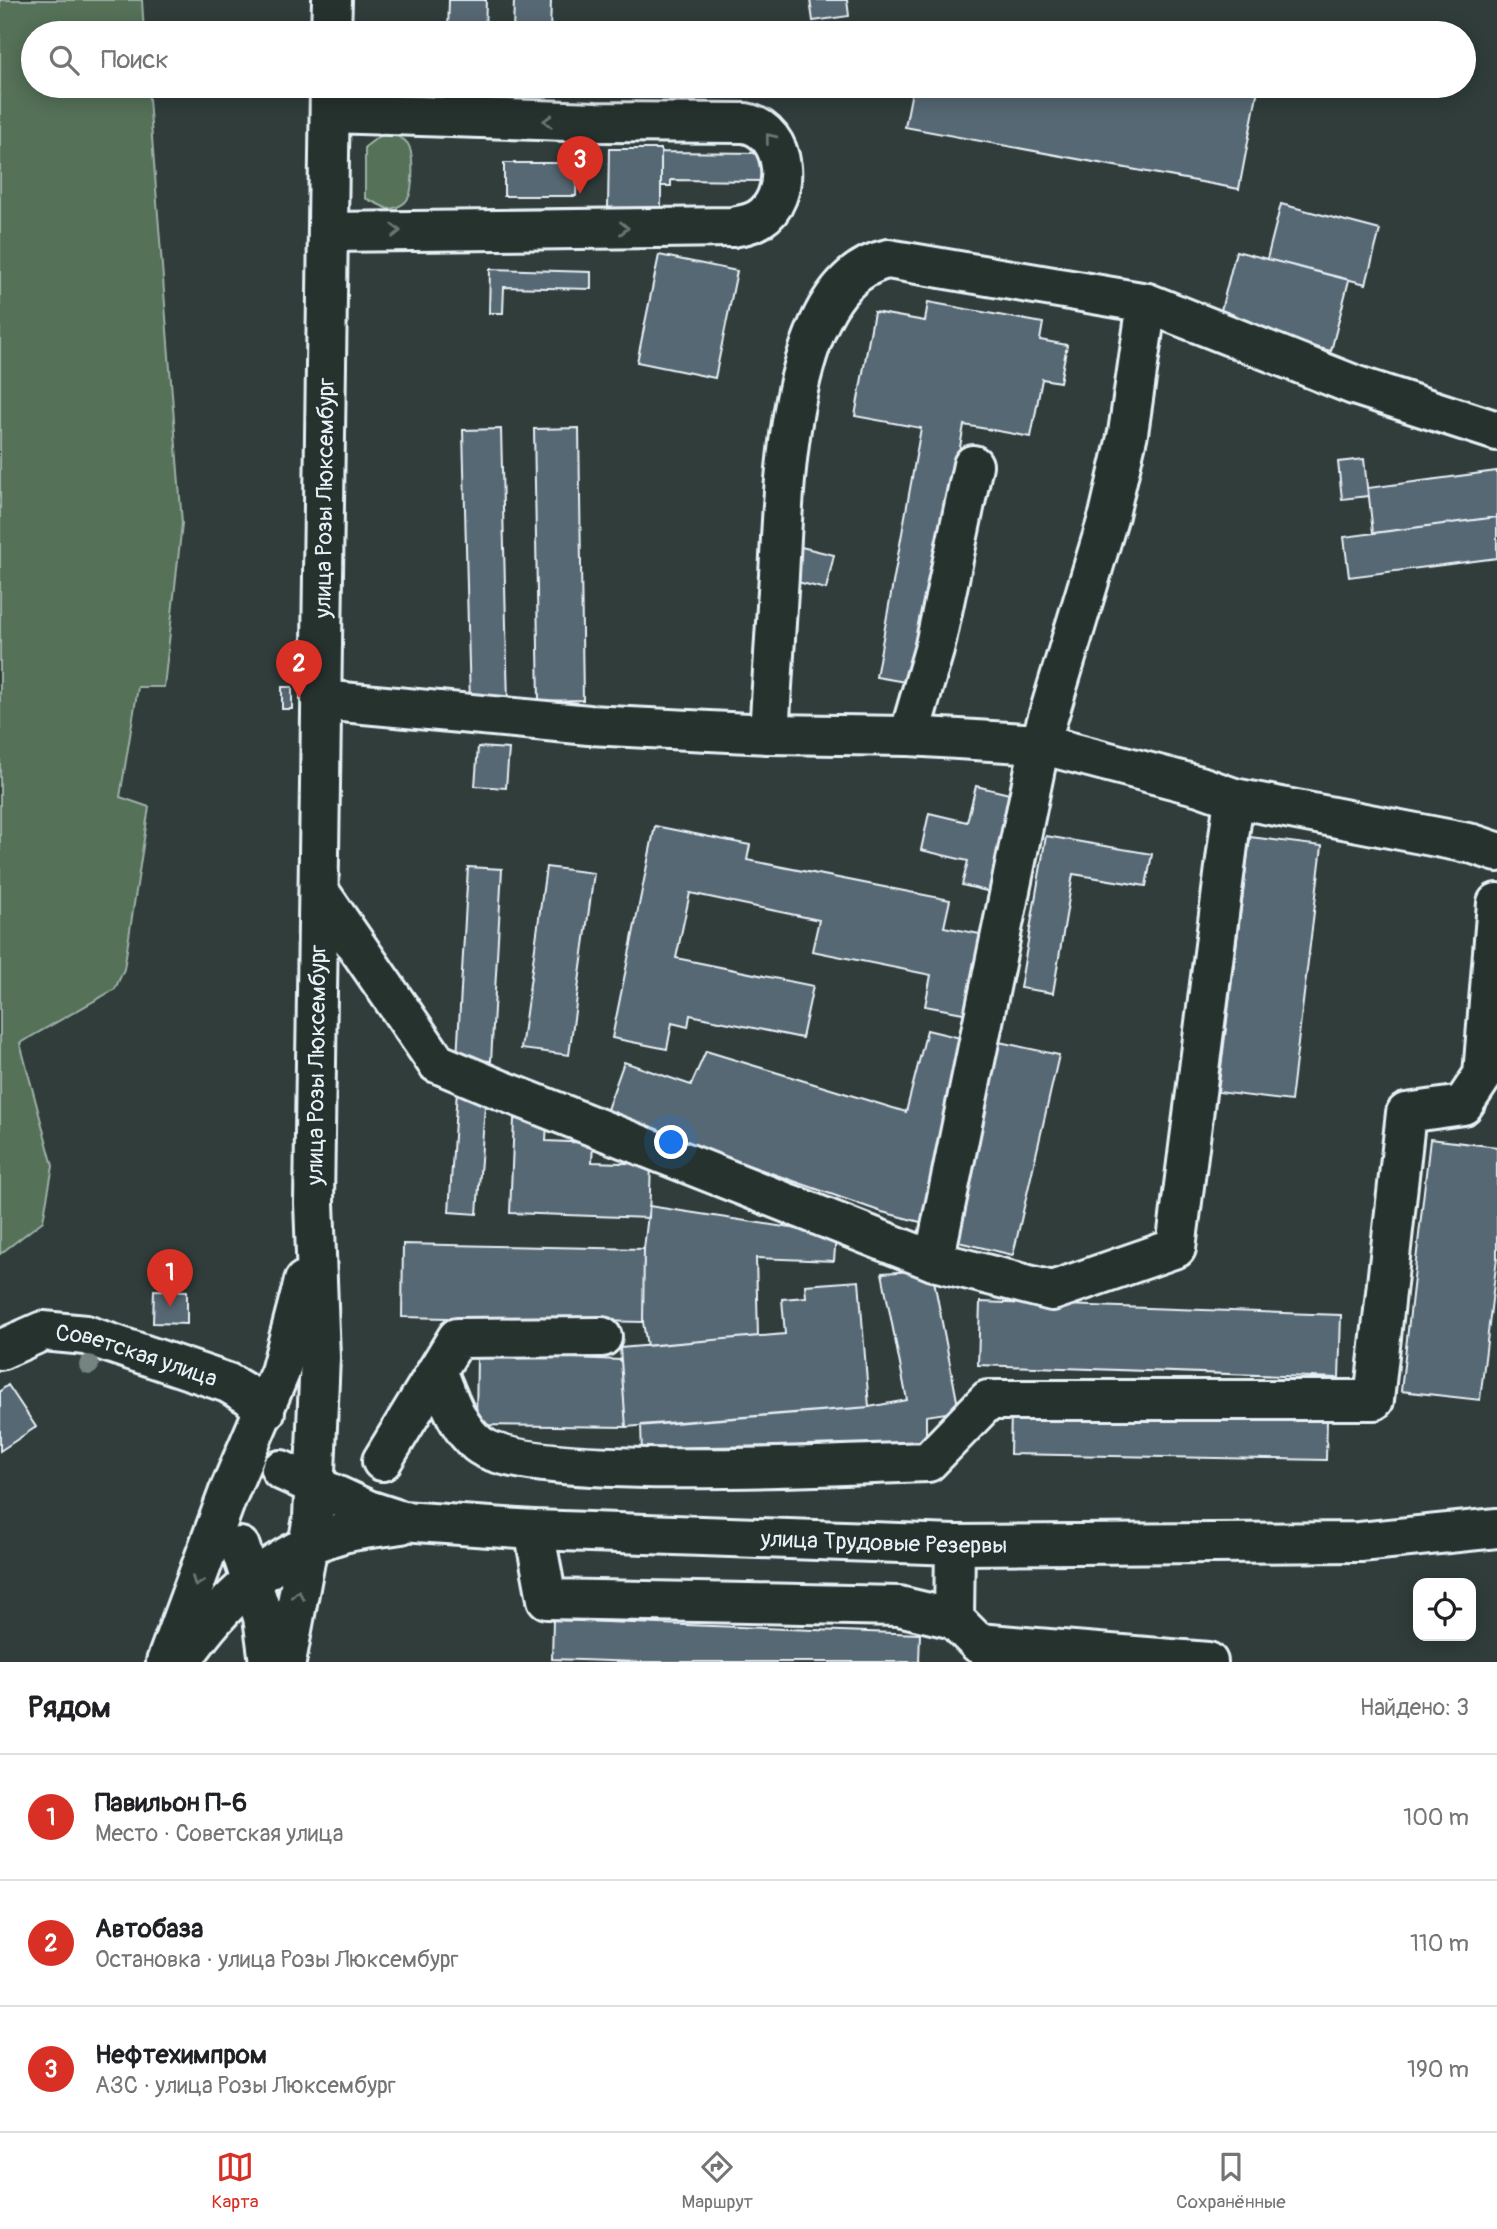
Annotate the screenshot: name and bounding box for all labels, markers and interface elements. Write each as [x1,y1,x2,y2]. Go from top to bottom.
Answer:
search box [21,21,1476,98]
icon: search [45,41,83,79]
text: Поиск [101,44,169,76]
one-way arrow [543,113,554,128]
one-way arrow [765,133,778,146]
pin: 3 [557,136,603,194]
one-way arrow [619,220,630,236]
one-way arrow [392,223,402,239]
street label: улица Розы Люксембург [308,377,341,619]
pin: 2 [276,640,322,698]
street label: улица Розы Люксембург [300,944,333,1186]
your location [654,1125,688,1159]
pin: 1 [147,1249,193,1307]
street label: Советская улица [54,1318,221,1393]
street label: улица Трудовые Резервы [759,1524,1007,1560]
one-way arrow [191,1575,205,1587]
map controls [1413,1578,1476,1641]
button: locate [1413,1578,1476,1641]
one-way arrow [289,1589,304,1601]
text: Рядом [28,1689,111,1726]
text: Найдено: 3 [1360,1693,1469,1722]
text: Павильон П-6 [95,1787,247,1819]
text: 1 [47,1803,56,1832]
text: 100 m [1403,1803,1469,1832]
text: Место · Советская улица [95,1819,343,1848]
text: Автобаза [95,1913,203,1945]
text: 2 [45,1929,57,1958]
text: 110 m [1410,1929,1469,1958]
text: Остановка · улица Розы Люксембург [95,1945,459,1974]
text: Нефтехимпром [95,2039,267,2071]
text: 3 [45,2055,57,2084]
text: 190 m [1407,2055,1469,2084]
text: АЗС · улица Розы Люксембург [95,2071,396,2100]
tab: Карта [211,2148,259,2214]
tab: Маршрут [682,2148,753,2214]
tab: Сохранённые [1176,2148,1286,2214]

